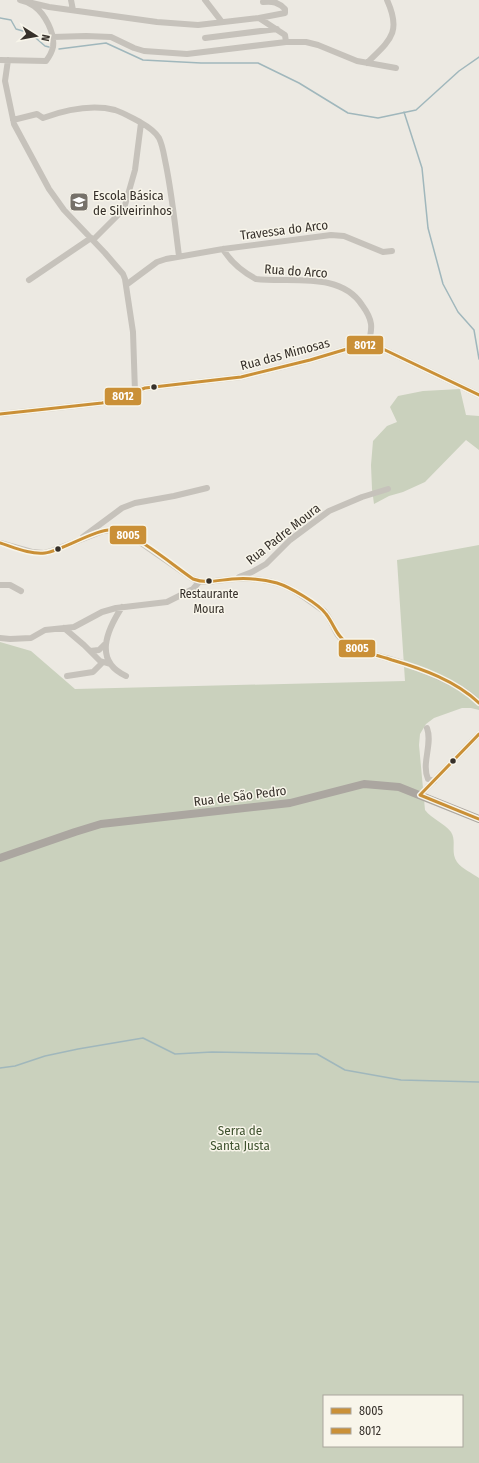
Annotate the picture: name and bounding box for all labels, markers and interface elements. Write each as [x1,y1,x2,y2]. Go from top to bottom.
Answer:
north arrow [16,16,56,56]
text: N [38,33,52,42]
place label: Escola Básica de Silveirinhos [93,188,172,218]
school or university icon: Escola Básica de Silveirinhos [68,191,90,213]
street label: Travessa do Arco [239,217,329,243]
street label: Rua do Arco [264,261,328,281]
street label: Rua das Mimosas [239,335,332,373]
line badge: 8012 [346,335,384,355]
text: 8012 [354,339,376,352]
unlabelled marker [149,382,159,392]
line badge: 8012 [104,387,142,406]
text: 8012 [112,390,134,403]
street label: Rua Padre Moura [243,500,323,568]
line badge: 8005 [109,525,147,545]
text: 8005 [116,529,140,542]
unlabelled marker [53,544,63,554]
marker: Restaurante Moura [204,576,214,586]
place label: Restaurante Moura [179,587,239,616]
line badge: 8005 [338,639,376,658]
text: 8005 [345,642,369,655]
unlabelled marker [448,756,458,766]
street label: Rua de São Pedro [193,783,287,809]
park label: Serra de Santa Justa [210,1123,270,1153]
legend [323,1395,463,1447]
text: 8005 [359,1404,384,1418]
text: 8012 [359,1424,381,1438]

